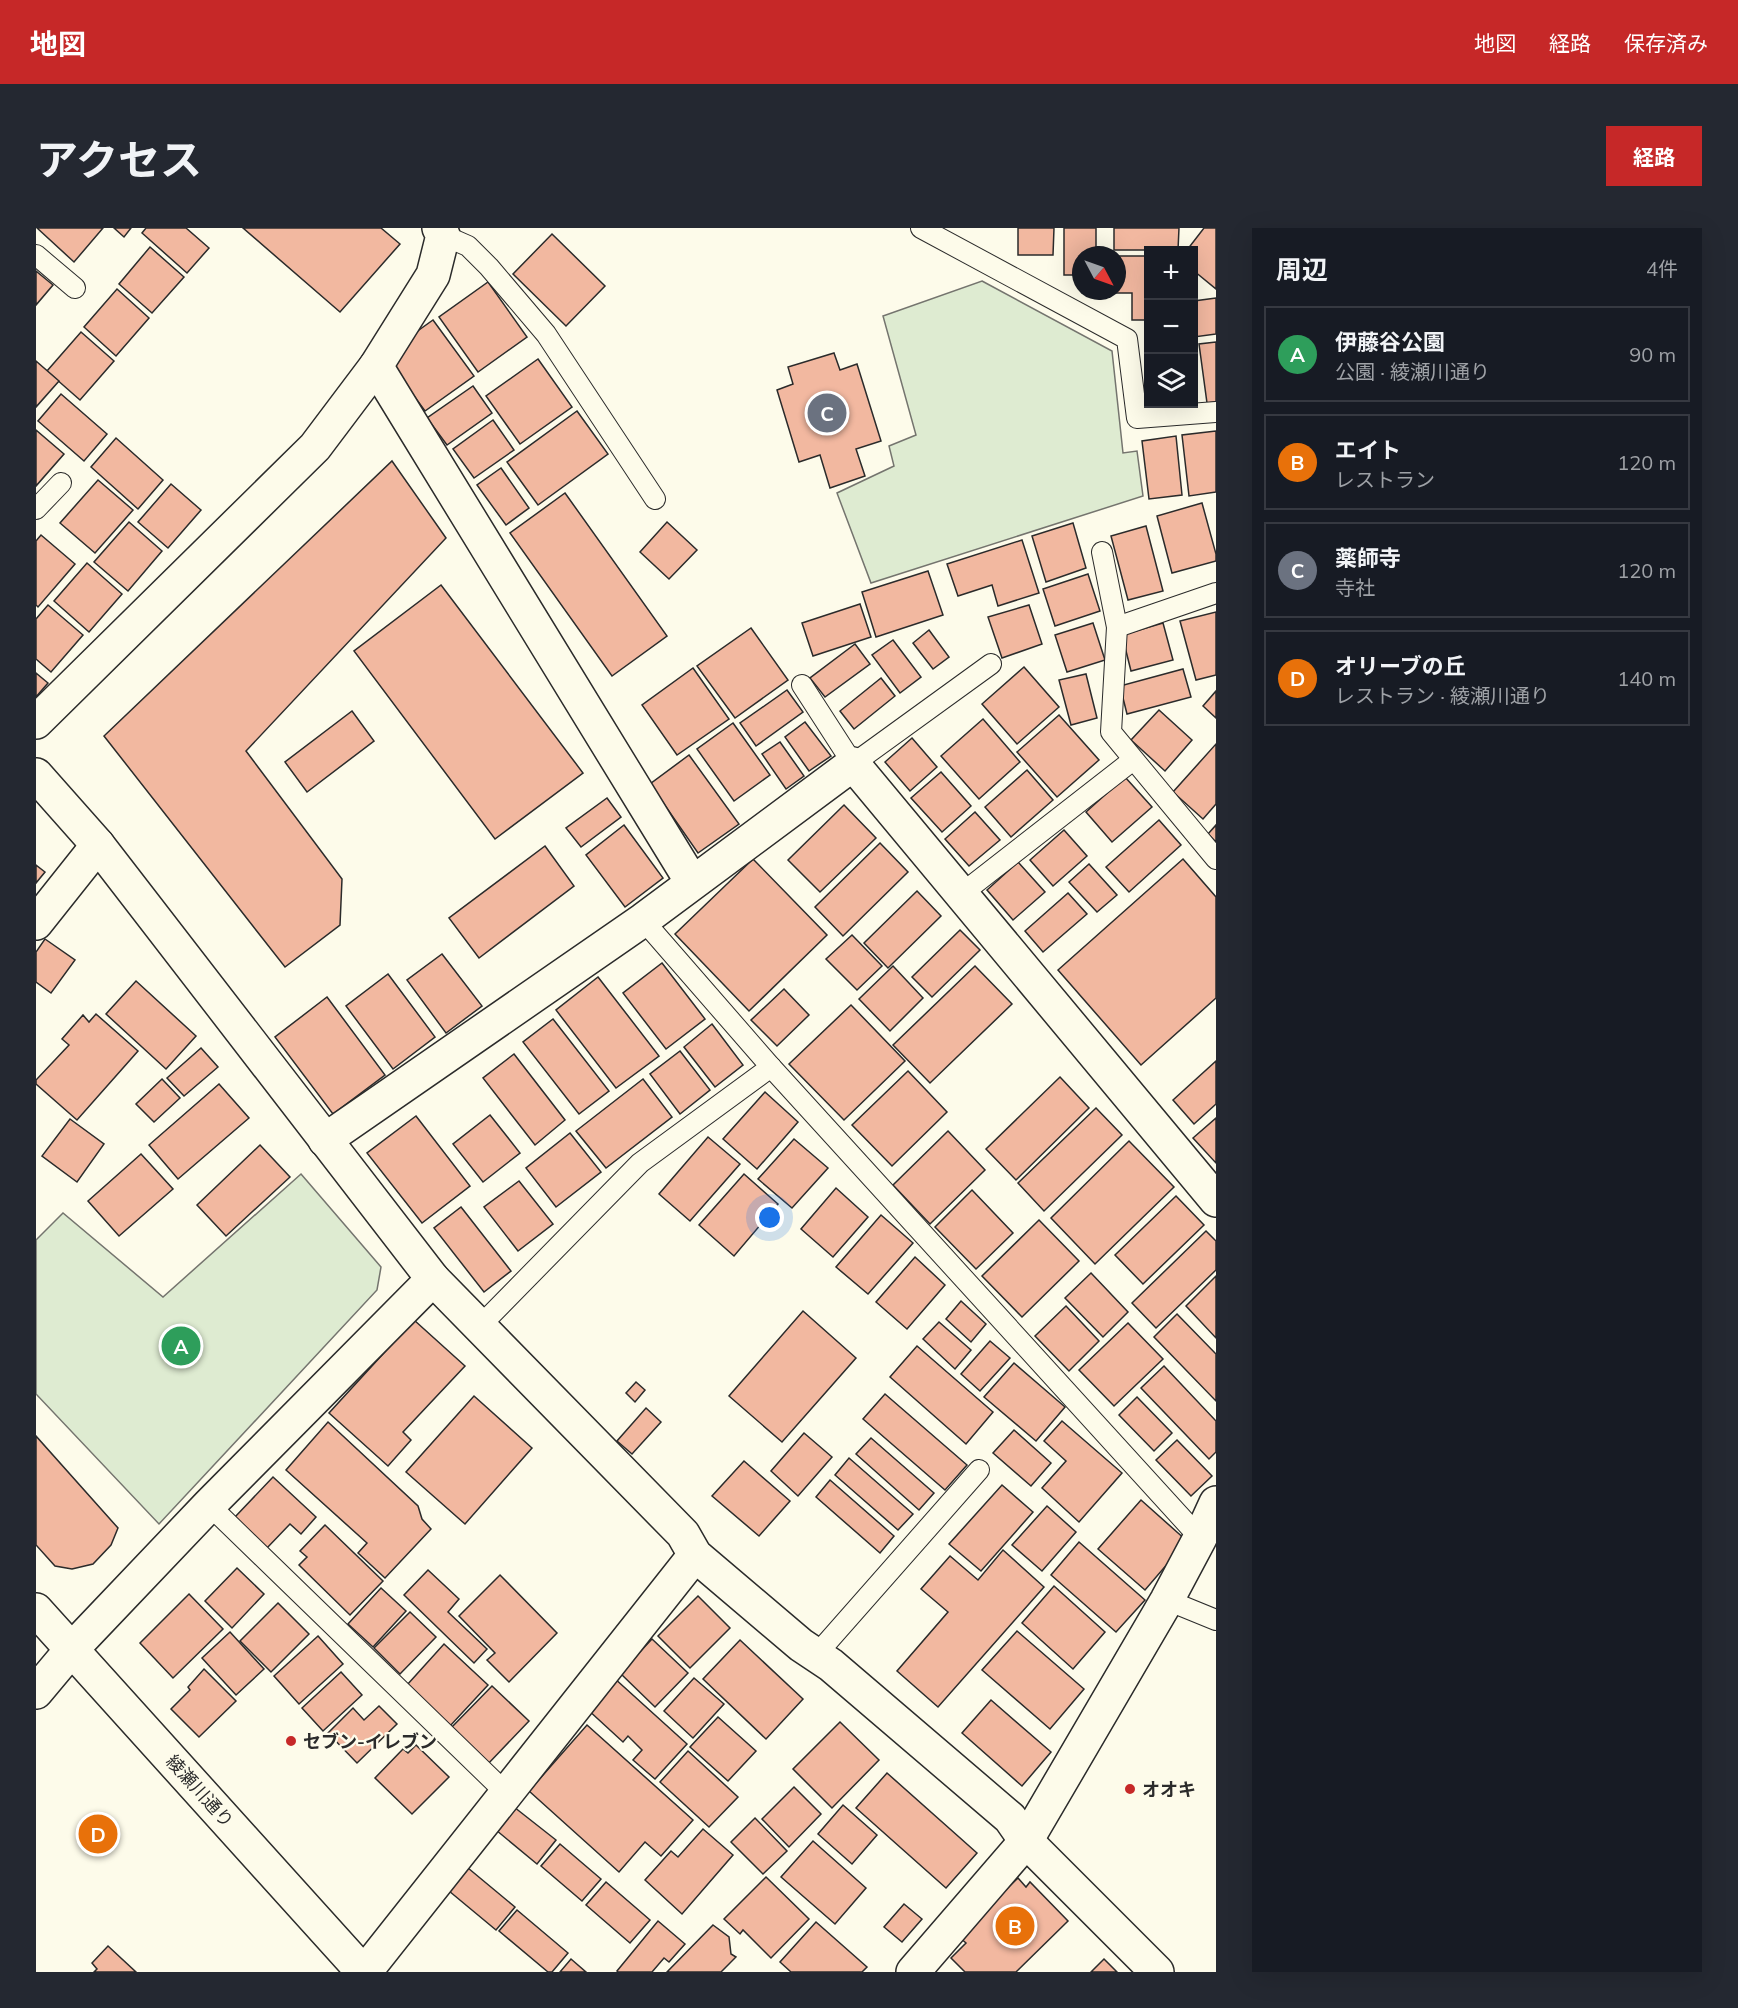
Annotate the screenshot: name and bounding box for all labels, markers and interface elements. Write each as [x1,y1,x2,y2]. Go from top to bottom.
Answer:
text: 地図 [30,26,86,61]
text: 地図 [1474,30,1516,56]
text: 経路 [1549,30,1591,56]
text: 保存済み [1624,30,1708,56]
button: 経路 [1606,126,1702,186]
text: アクセス [36,133,202,186]
north arrow [1072,246,1126,300]
map controls [1144,246,1198,408]
button: + [1144,246,1198,300]
text: 周辺 [1276,253,1328,286]
text: 4件 [1646,256,1678,281]
button: − [1144,300,1198,354]
text: 伊藤谷公園 [1335,328,1445,356]
text: A [1290,342,1305,367]
text: 90 m [1629,342,1676,367]
button: layers [1144,354,1198,408]
text: 公園 · 綾瀬川通り [1335,359,1490,384]
pin: C [808,390,846,435]
text: エイト [1335,436,1401,464]
text: B [1291,450,1304,475]
text: 120 m [1617,450,1676,475]
text: レストラン [1335,467,1435,492]
text: 薬師寺 [1335,544,1401,572]
text: C [1291,558,1304,583]
text: 120 m [1617,558,1676,583]
text: 寺社 [1335,575,1375,600]
text: オリーブの丘 [1335,652,1466,680]
text: D [1290,666,1305,691]
text: 140 m [1617,666,1676,691]
text: レストラン · 綾瀬川通り [1335,683,1550,708]
your location [755,1203,784,1232]
pin: A [162,1324,200,1368]
place label: セブン-イレブン [303,1730,437,1753]
marker: セブン-イレブン [284,1734,298,1748]
street label: 綾瀬川通り [161,1750,239,1832]
place label: オオキ [1142,1778,1196,1801]
marker: オオキ [1123,1782,1137,1796]
pin: D [78,1812,118,1856]
pin: B [996,1904,1034,1948]

